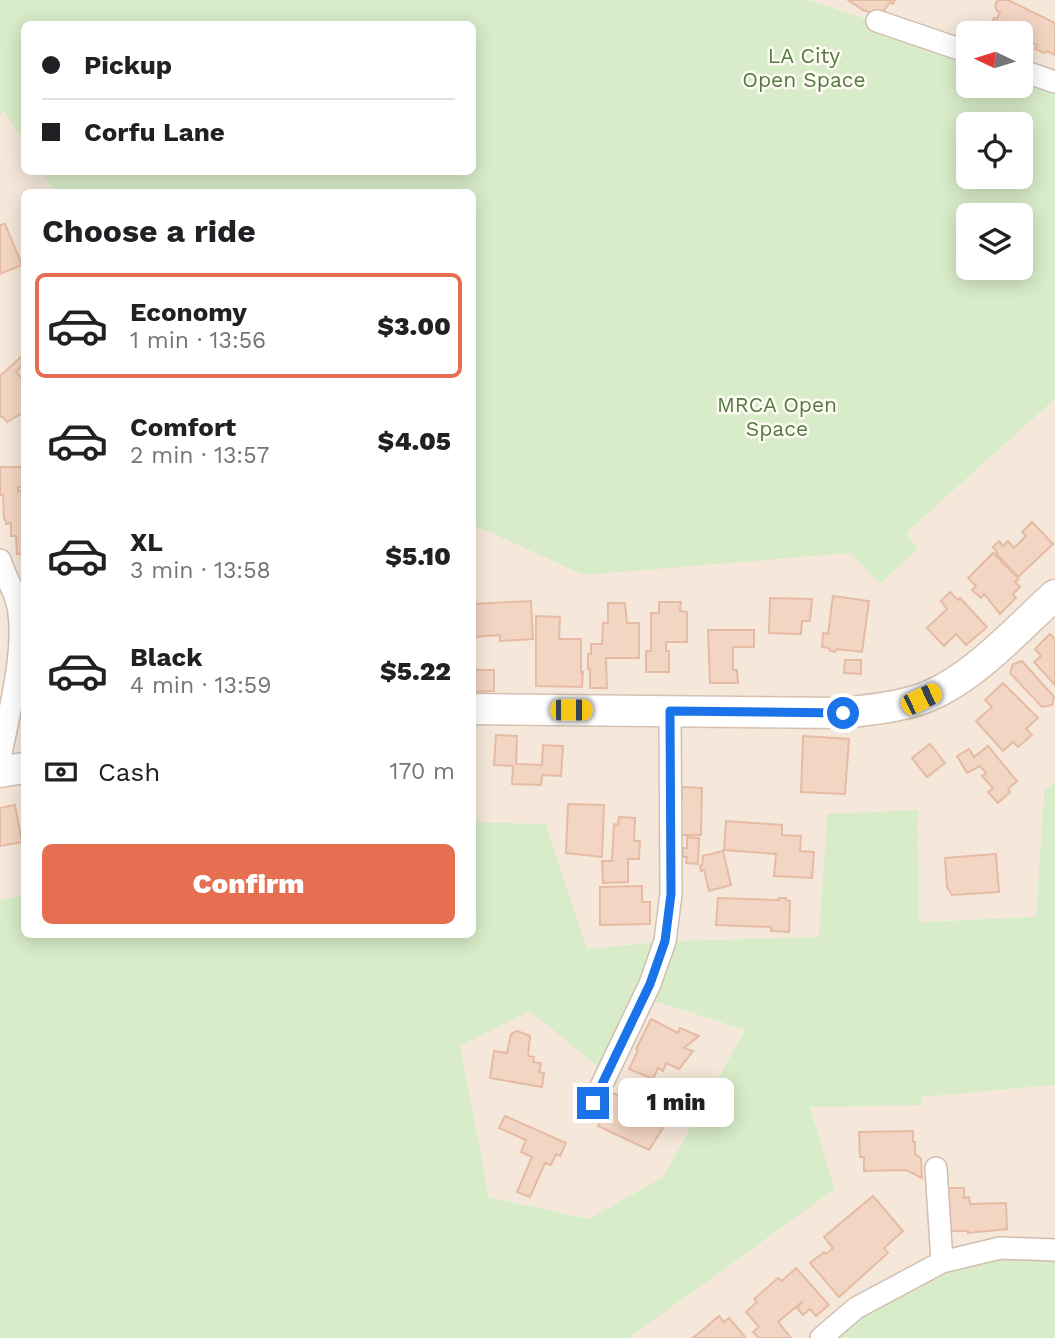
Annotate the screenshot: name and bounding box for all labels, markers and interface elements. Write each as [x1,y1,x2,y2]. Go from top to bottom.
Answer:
north arrow [956,21,1032,98]
map controls [956,21,1033,280]
park label: LA City Open Space [742,43,866,92]
text: Pickup [84,50,172,80]
button: locate [956,112,1033,189]
text: Corfu Lane [84,117,225,147]
button: layers [956,203,1033,280]
text: Choose a ride [42,212,256,250]
icon: car [46,294,109,357]
text: Economy [130,297,247,327]
text: $3.00 [377,311,451,341]
text: 1 min · 13:56 [130,327,266,354]
park label: MRCA Open Space [717,392,837,441]
icon: car [46,409,109,472]
text: Comfort [130,412,236,442]
text: $4.05 [378,426,451,456]
text: 2 min · 13:57 [130,442,269,469]
icon: car [46,524,109,587]
text: XL [130,527,163,557]
text: $5.10 [385,541,451,571]
text: 3 min · 13:58 [130,557,271,584]
icon: car [46,639,109,702]
text: Black [130,642,202,672]
text: $5.22 [380,656,451,686]
text: 4 min · 13:59 [130,672,271,699]
car [898,680,945,718]
route start [827,697,859,729]
car [551,700,593,721]
icon: cash [42,753,80,791]
text: Cash [98,757,160,787]
text: 170 m [390,758,455,785]
button: Confirm [42,844,455,924]
callout: 1 min [618,1078,733,1128]
route end [577,1087,609,1119]
text: 1 min [646,1089,706,1116]

